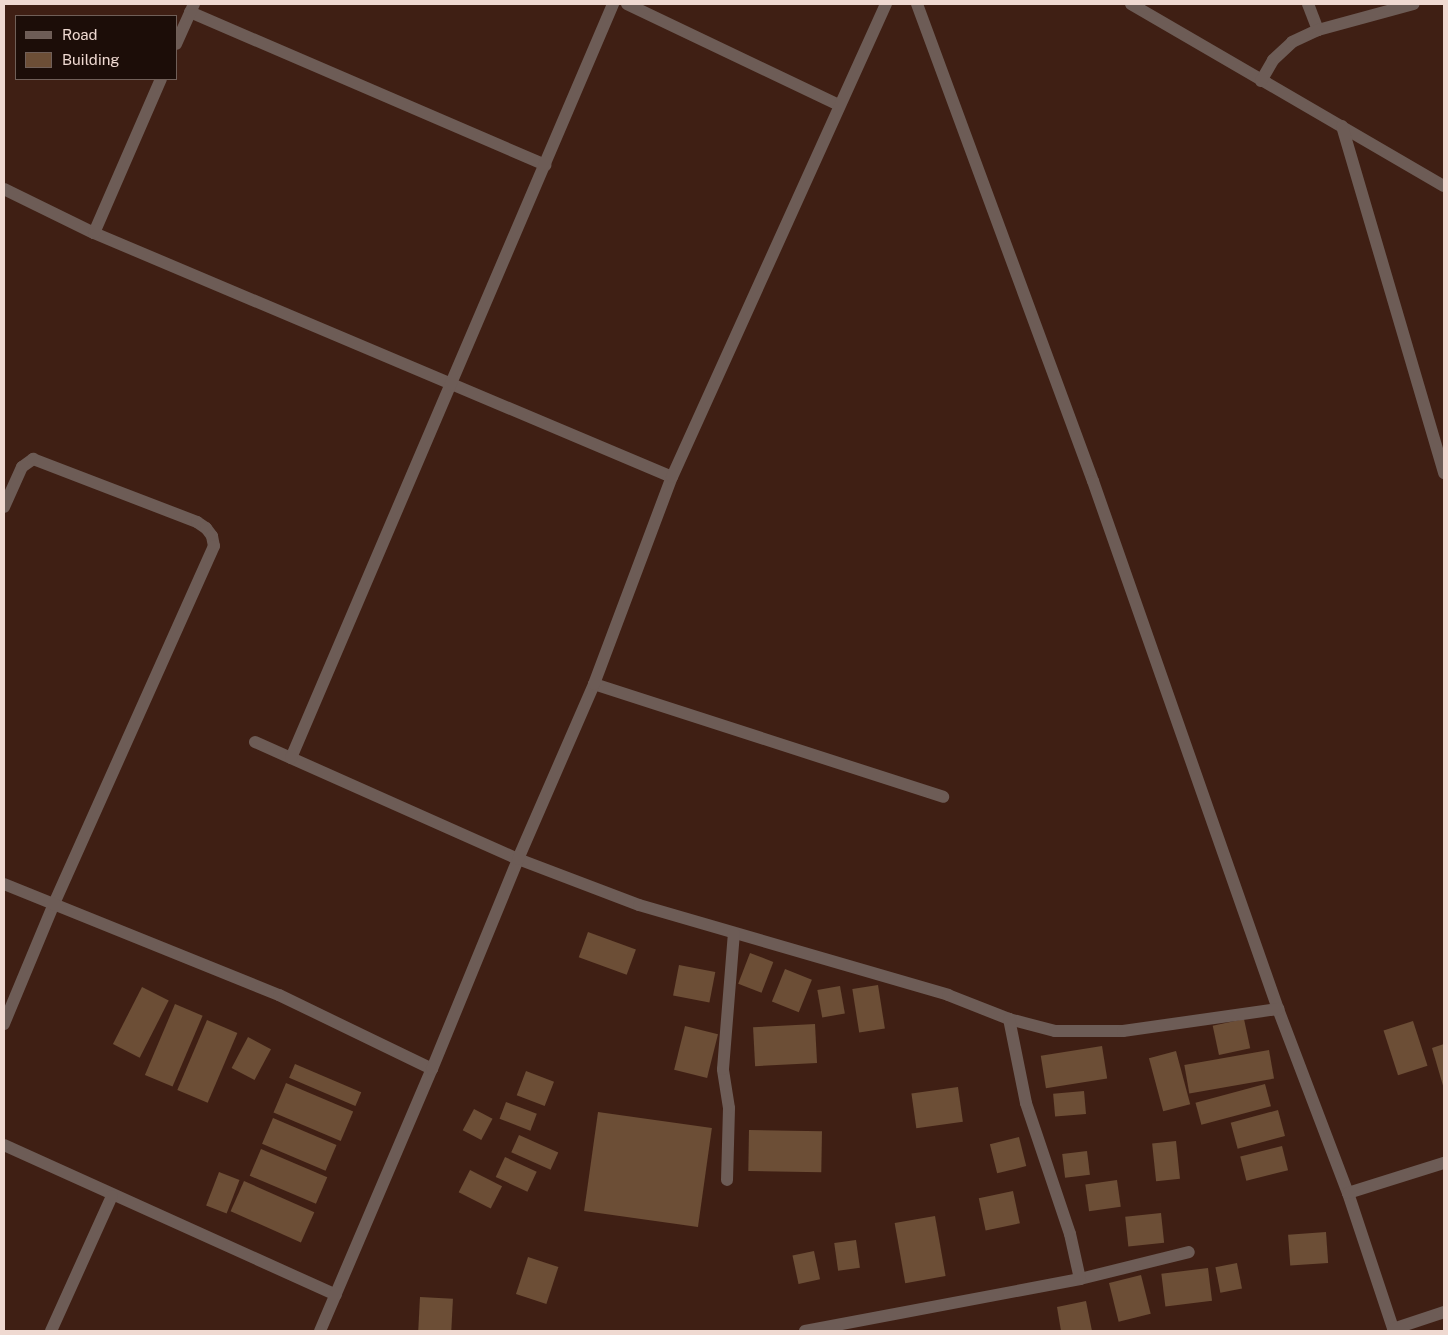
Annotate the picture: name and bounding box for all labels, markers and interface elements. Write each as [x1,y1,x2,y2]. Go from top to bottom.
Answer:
legend [15,15,178,80]
text: Road [62,26,98,43]
text: Building [62,51,120,68]

